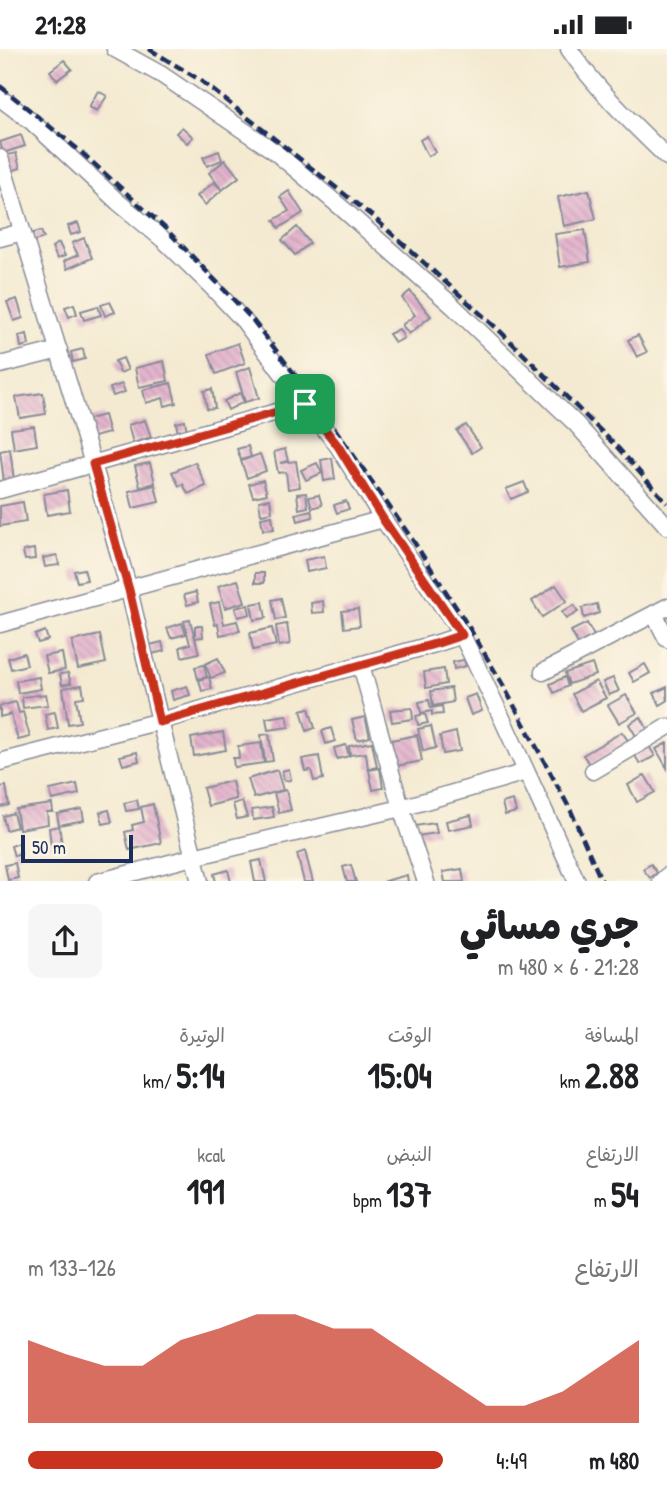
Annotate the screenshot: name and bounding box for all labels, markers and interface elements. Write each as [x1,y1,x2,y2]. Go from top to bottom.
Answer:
text: 21:28 [35,7,86,42]
pin [275,374,335,434]
icon: arrive [286,385,324,423]
scale bar [21,832,133,864]
text: 50 m [32,834,66,860]
text: جري مسائي [460,899,639,951]
button: share [28,904,102,978]
text: 21:28 · 6 × 480 m [498,951,639,982]
text: الوتيرة [179,1022,225,1048]
text: الوقت [388,1022,432,1048]
text: المسافة [585,1022,639,1048]
text: 5:14 [176,1052,225,1099]
text: 15:04 [368,1052,432,1099]
text: 2.88 [585,1052,639,1099]
text: /km [143,1068,176,1094]
text: km [560,1068,585,1094]
text: النبض [387,1141,432,1167]
text: الارتفاع [586,1141,639,1167]
text: kcal [197,1142,225,1168]
text: 191 [187,1168,225,1215]
text: 137 [386,1171,432,1218]
text: 54 [611,1171,639,1218]
text: bpm [353,1187,386,1213]
text: m [594,1187,611,1213]
text: 126–133 m [28,1252,116,1283]
text: الارتفاع [575,1253,639,1284]
text: 4:49 [496,1445,527,1476]
text: 480 m [589,1445,639,1476]

